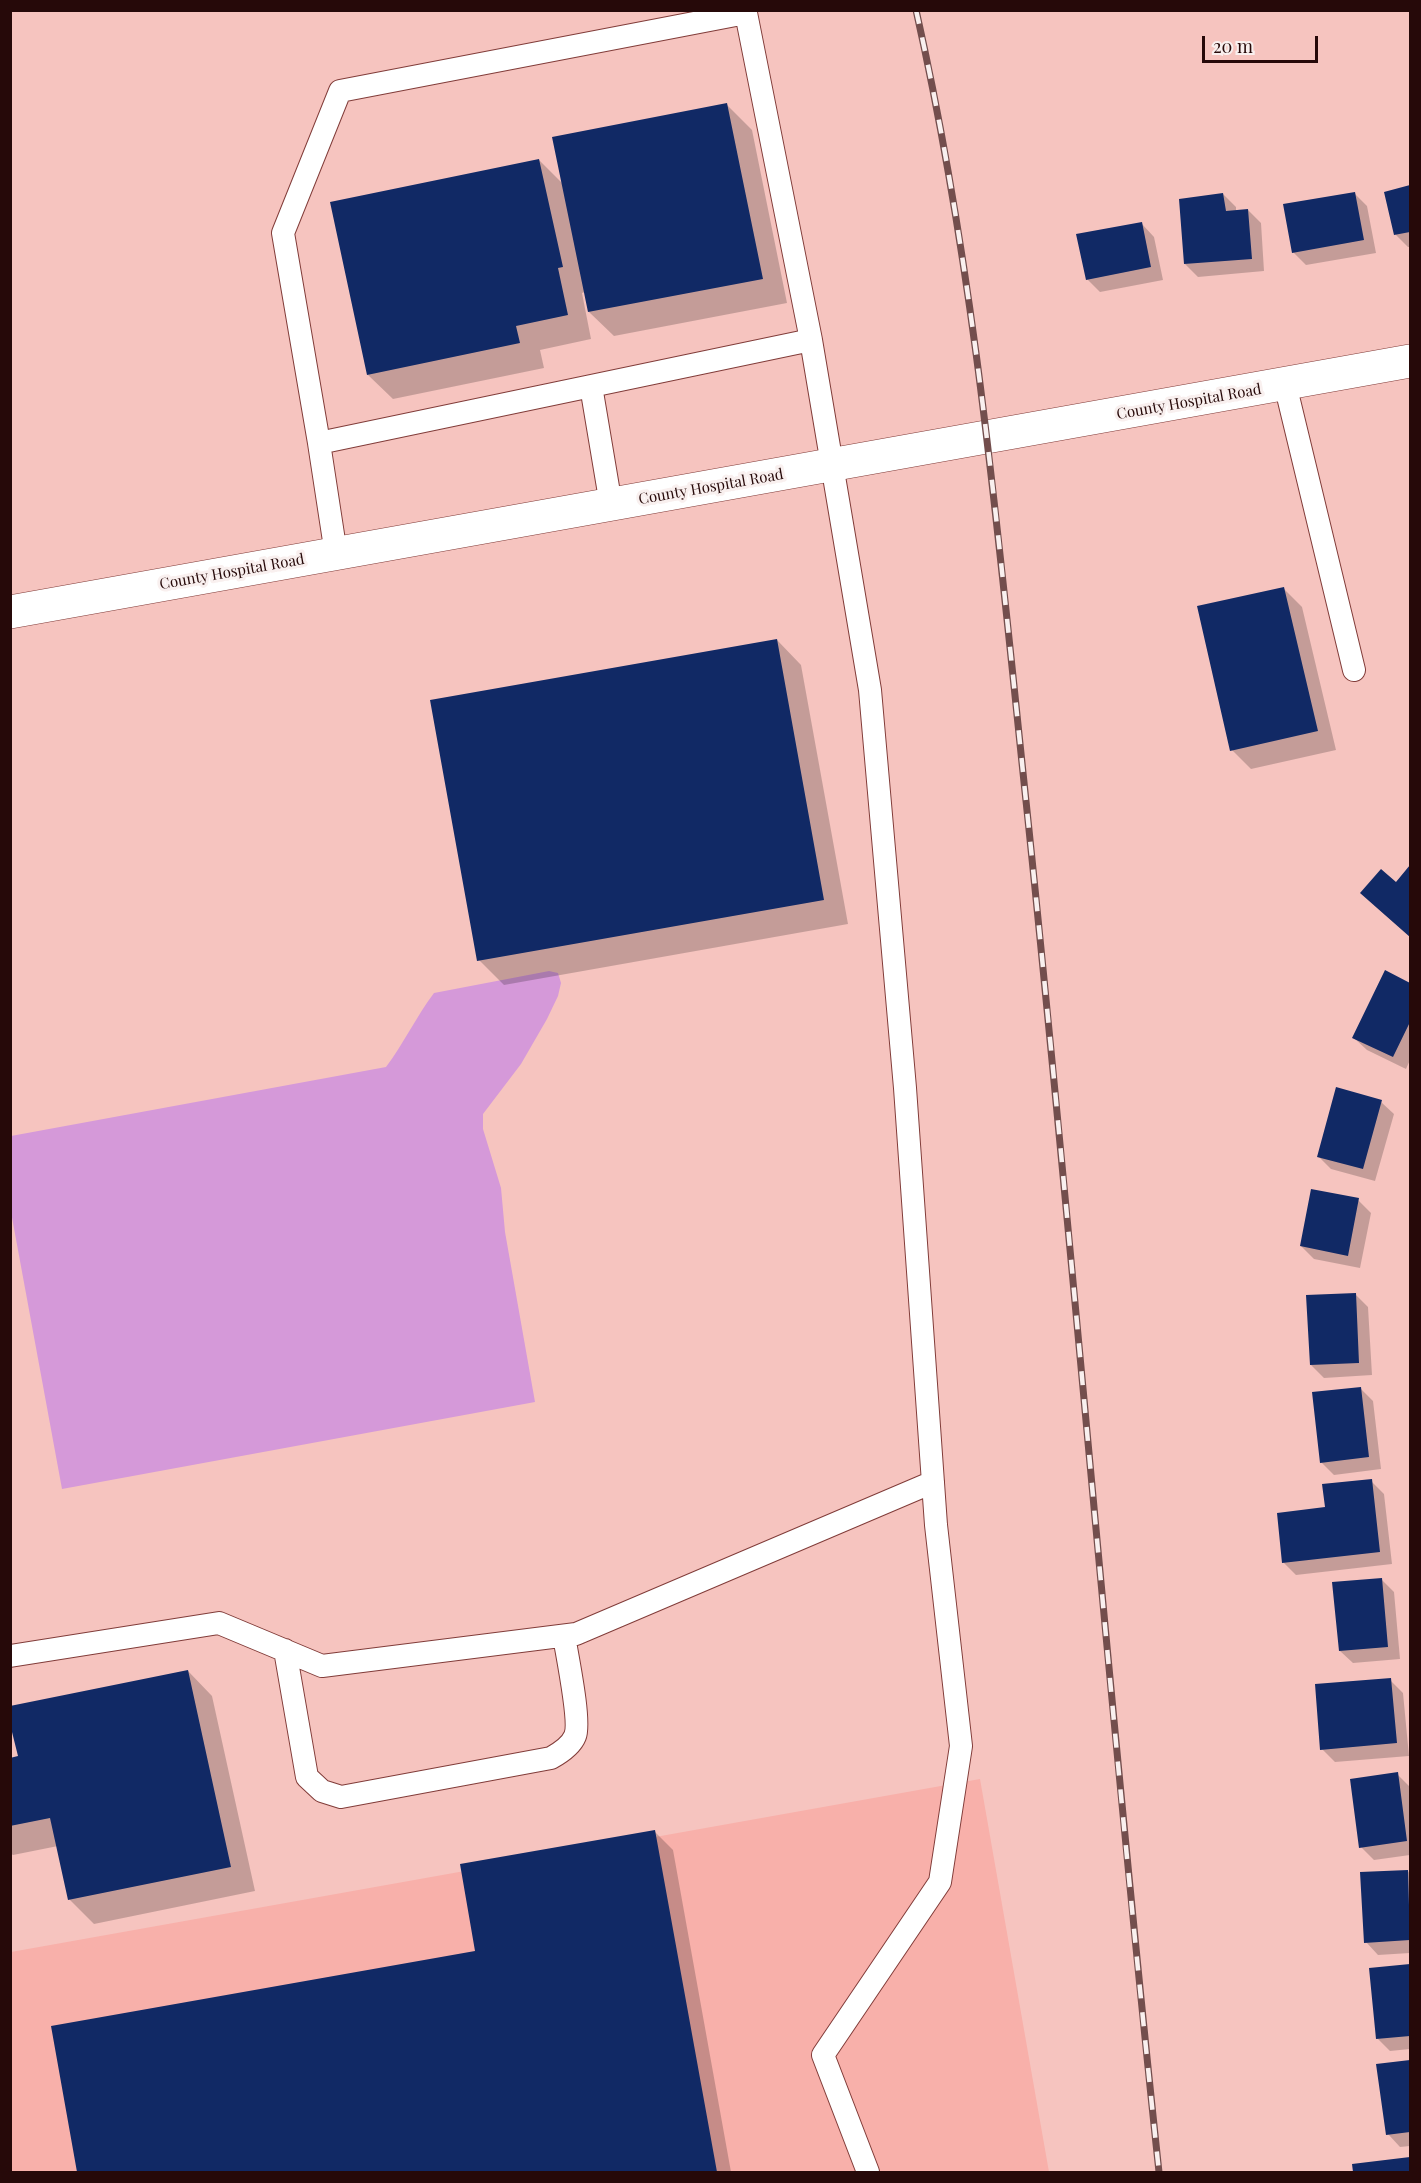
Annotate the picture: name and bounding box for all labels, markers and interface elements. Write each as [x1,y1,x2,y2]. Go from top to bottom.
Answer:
scale bar [1205,24,1320,62]
text: 20 m [1213,34,1253,58]
street label: County Hospital Road [1115,380,1263,424]
street label: County Hospital Road [637,465,785,509]
street label: County Hospital Road [158,550,306,594]

